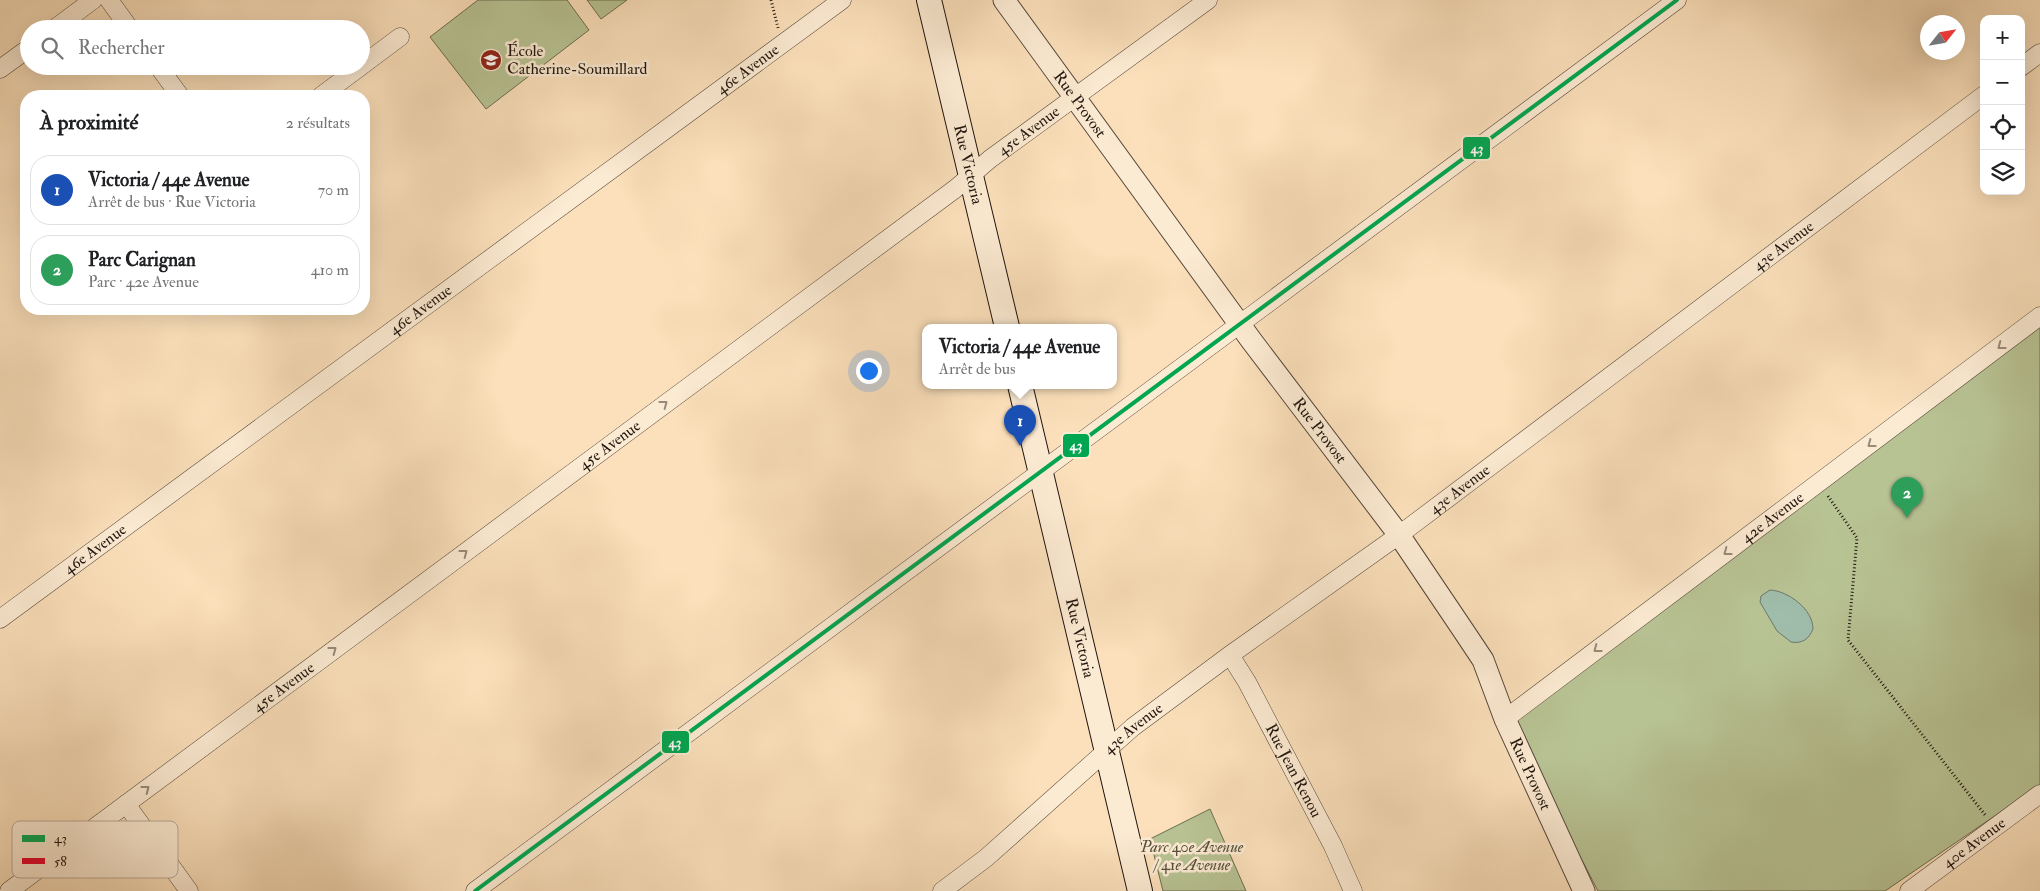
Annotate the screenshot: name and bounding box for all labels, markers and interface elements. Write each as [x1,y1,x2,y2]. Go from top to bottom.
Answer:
north arrow [1920,15,1965,60]
map controls [1980,15,2025,195]
button: + [1980,15,2025,60]
search box [20,20,370,75]
icon: search [38,34,66,62]
text: Rechercher [78,36,165,60]
street label: 46e Avenue [712,39,783,99]
place label: École Catherine-Soumillard [507,40,648,79]
school or university icon: École Catherine-Soumillard [479,48,503,72]
button: − [1980,60,2025,105]
street label: Rue Provost [1049,67,1111,142]
street label: 45e Avenue [994,101,1064,160]
button: locate [1980,105,2025,150]
text: À proximité [40,109,138,136]
text: 2 résultats [286,113,350,133]
street label: Rue Victoria [949,123,987,207]
line badge: 43 [1462,136,1491,160]
text: 43 [1470,140,1483,157]
button: layers [1980,150,2025,195]
text: Victoria / 44e Avenue [88,168,250,192]
text: 1 [54,180,60,200]
text: 70 m [318,180,349,200]
text: Arrêt de bus · Rue Victoria [88,192,256,212]
street label: 43e Avenue [1749,216,1818,275]
text: Parc Carignan [88,248,196,272]
text: 2 [53,260,61,280]
text: 410 m [311,260,349,280]
text: Parc · 42e Avenue [88,272,199,292]
street label: 46e Avenue [385,280,456,340]
popup [922,324,1117,389]
text: Victoria / 44e Avenue [939,335,1100,359]
one-way arrow [1997,340,2007,349]
your location [856,358,882,384]
text: Arrêt de bus [939,359,1016,379]
street label: Rue Provost [1288,394,1351,468]
one-way arrow [658,402,667,410]
pin: 1 [1004,405,1036,446]
street label: 45e Avenue [575,416,645,475]
line badge: 43 [1062,433,1090,458]
text: 43 [1069,437,1082,454]
one-way arrow [1868,438,1877,446]
street label: 43e Avenue [1425,460,1494,519]
pin: 2 [1891,477,1923,518]
street label: 42e Avenue [1737,487,1808,547]
street label: 46e Avenue [60,519,131,579]
one-way arrow [1724,546,1733,554]
one-way arrow [458,551,467,559]
street label: Rue Victoria [1061,596,1099,680]
one-way arrow [1594,644,1603,653]
one-way arrow [327,647,337,656]
street label: 45e Avenue [249,657,319,717]
street label: 43e Avenue [1099,698,1167,759]
street label: Rue Jean Renou [1261,720,1326,821]
line badge: 43 [661,730,690,754]
text: 43 [668,734,681,751]
street label: Rue Provost [1505,734,1555,813]
one-way arrow [140,786,150,795]
street label: 40e Avenue [1939,813,2010,873]
legend [12,821,178,878]
text: 43 [54,830,67,847]
park label: Parc 40e Avenue / 41e Avenue [1140,837,1244,875]
text: 58 [54,853,67,870]

